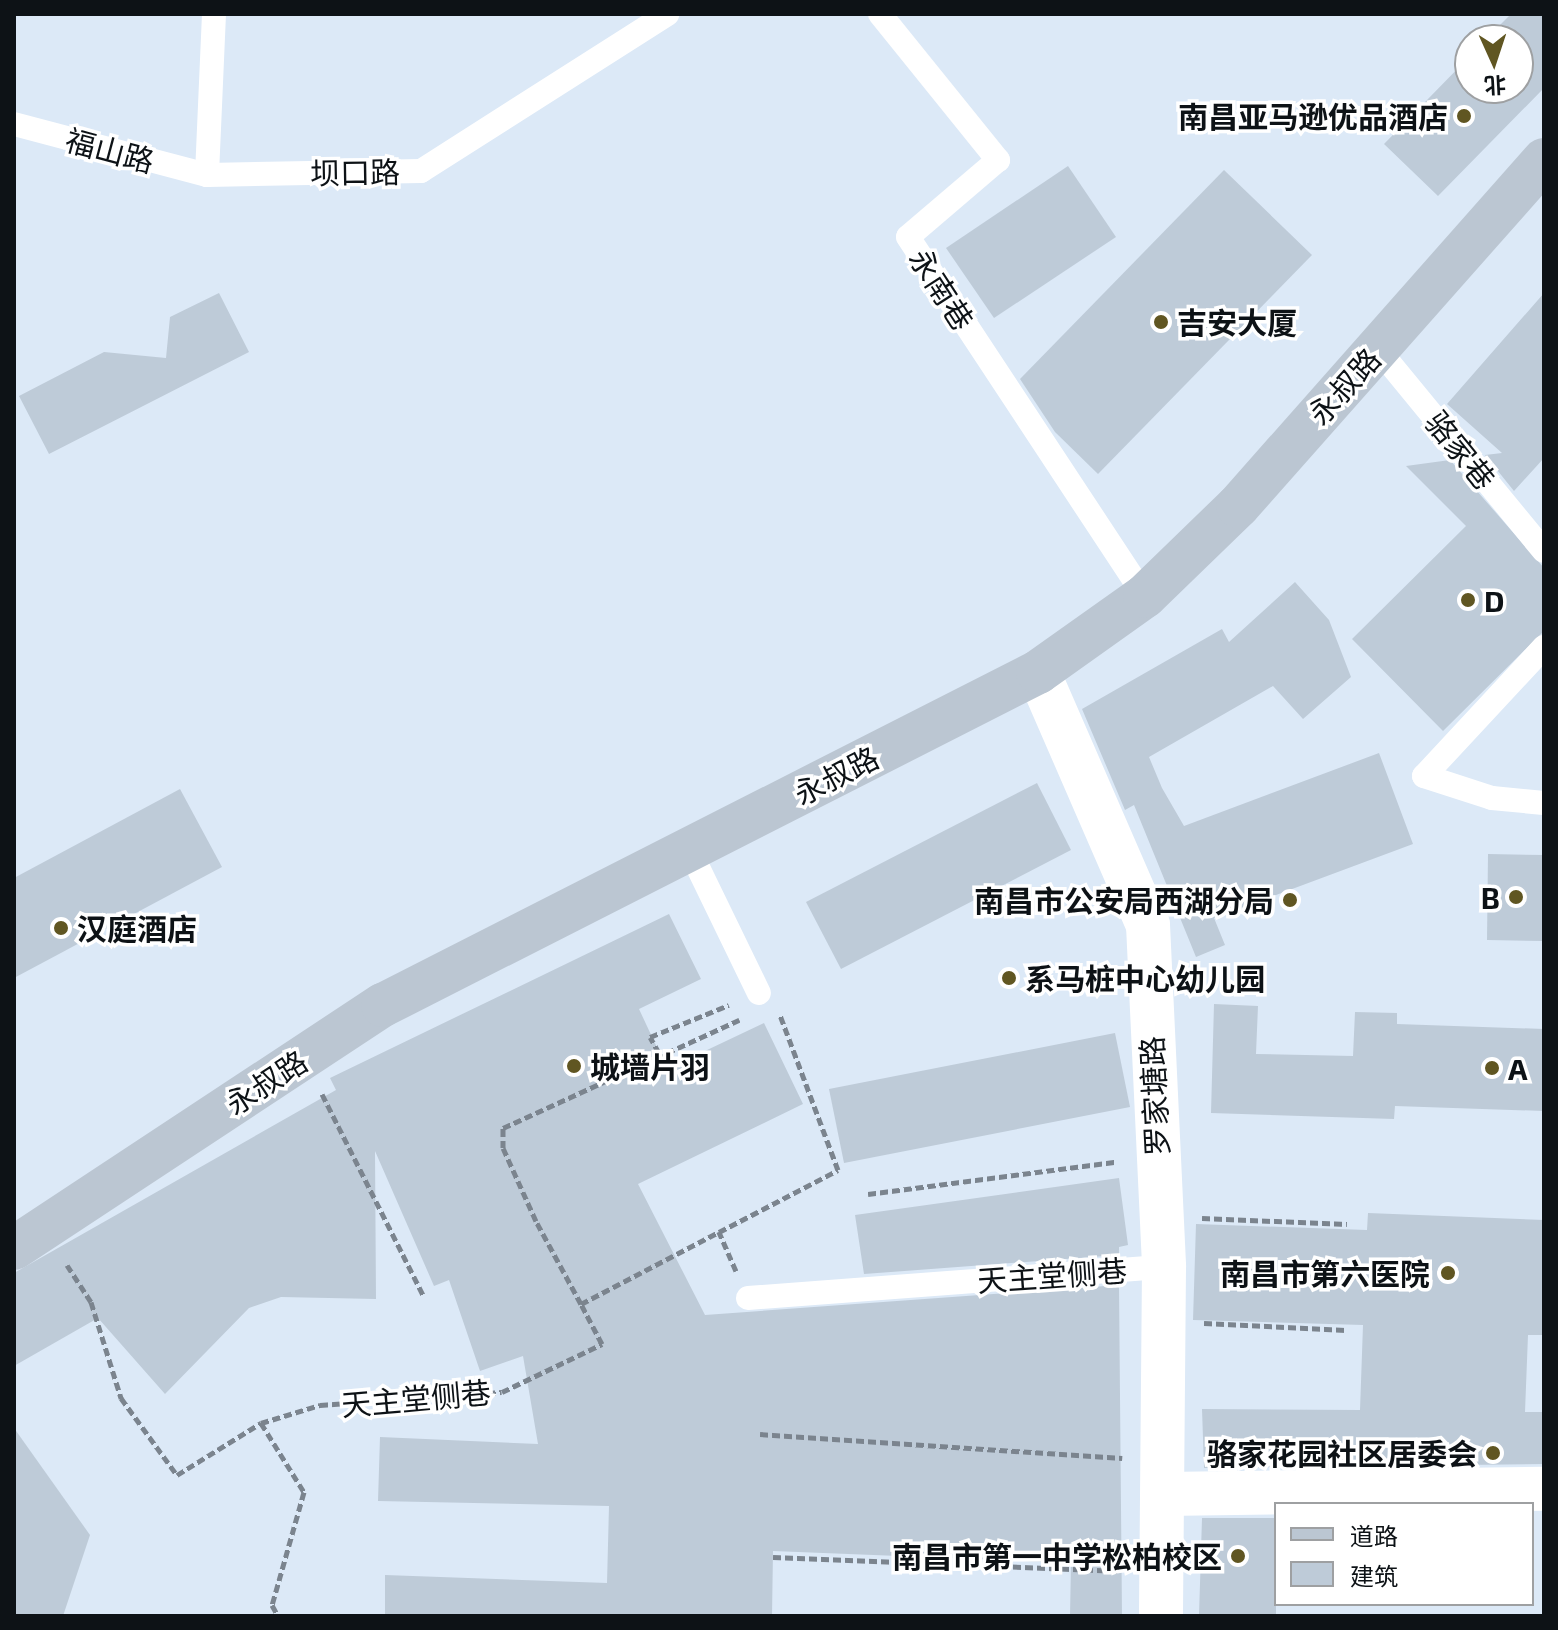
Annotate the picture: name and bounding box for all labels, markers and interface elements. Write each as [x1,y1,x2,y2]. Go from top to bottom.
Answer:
north arrow [1454,24,1534,104]
text: 北 [1483,72,1507,100]
place label: 南昌亚马逊优品酒店 [1178,98,1448,134]
marker: 南昌亚马逊优品酒店 [1455,107,1473,125]
street label: 福山路 [62,121,158,179]
street label: 坝口路 [310,153,400,191]
street label: 永南巷 [902,241,982,337]
place label: 吉安大厦 [1177,304,1297,340]
marker: 吉安大厦 [1152,313,1170,331]
street label: 永叔路 [1301,341,1387,431]
street label: 骆家巷 [1419,404,1503,496]
place label: D [1484,582,1504,618]
marker: D [1459,591,1477,609]
street label: 永叔路 [788,739,884,811]
place label: B [1481,879,1500,915]
place label: 南昌市公安局西湖分局 [974,882,1274,918]
marker: B [1507,888,1525,906]
marker: 南昌市公安局西湖分局 [1281,891,1299,909]
place label: 汉庭酒店 [77,910,197,946]
marker: 汉庭酒店 [52,919,70,937]
place label: 系马桩中心幼儿园 [1025,960,1265,996]
marker: 系马桩中心幼儿园 [1000,969,1018,987]
street label: 罗家塘路 [1133,1035,1175,1157]
street label: 永叔路 [218,1042,314,1122]
place label: 城墙片羽 [590,1048,710,1084]
place label: A [1508,1050,1528,1086]
marker: 城墙片羽 [565,1057,583,1075]
marker: A [1483,1059,1501,1077]
street label: 天主堂侧巷 [976,1252,1128,1298]
place label: 南昌市第六医院 [1220,1255,1430,1291]
marker: 南昌市第六医院 [1437,1262,1459,1284]
street label: 天主堂侧巷 [340,1374,492,1422]
place label: 骆家花园社区居委会 [1207,1435,1477,1471]
marker: 骆家花园社区居委会 [1484,1444,1502,1462]
legend [1274,1502,1534,1606]
text: 道路 [1350,1521,1398,1550]
place label: 南昌市第一中学松柏校区 [892,1538,1222,1574]
marker: 南昌市第一中学松柏校区 [1229,1547,1247,1565]
text: 建筑 [1350,1561,1398,1590]

